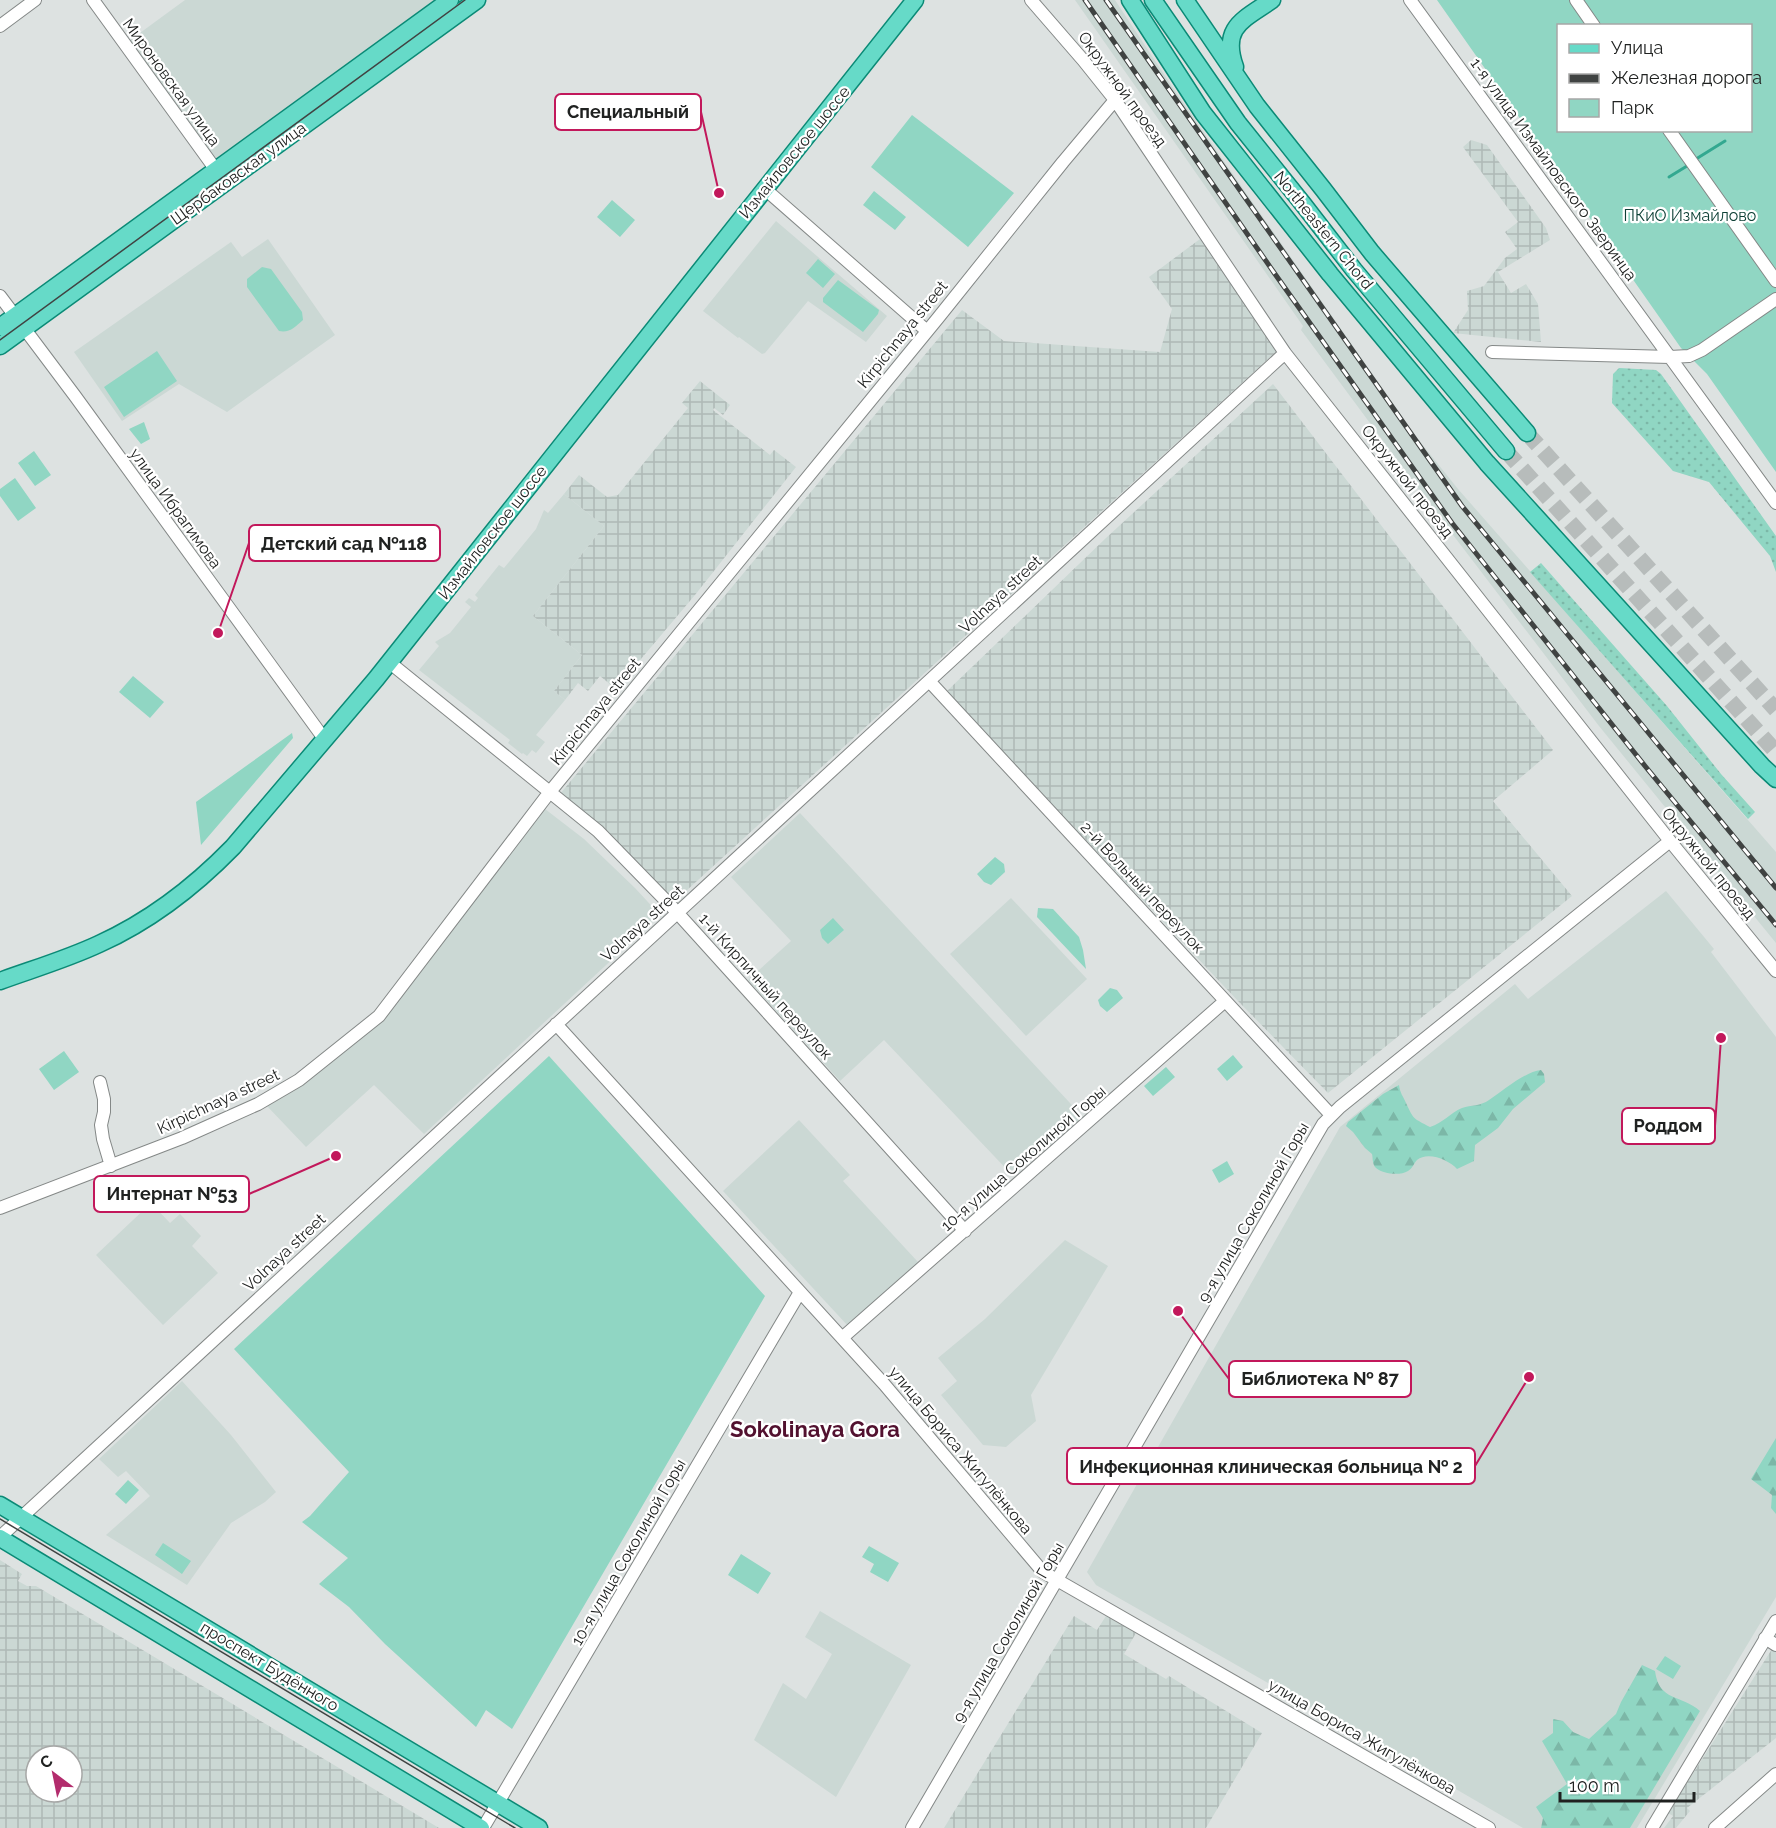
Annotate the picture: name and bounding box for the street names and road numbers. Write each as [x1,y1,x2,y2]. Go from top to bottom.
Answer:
street label: Мироновская улица [119,15,224,150]
street label: Окружной проезд [1074,28,1171,151]
street label: 1-я улица Измайловского Зверинца [1466,54,1641,284]
street label: Измайловское шоссе [735,82,854,222]
street label: Щербаковская улица [167,118,310,229]
street label: Northeastern Chord [1270,167,1377,293]
street label: Kirpichnaya street [853,276,952,392]
street label: Окружной проезд [1358,421,1458,542]
street label: улица Ибрагимова [126,445,226,572]
street label: Измайловское шоссе [434,461,551,603]
street label: Volnaya street [955,551,1046,637]
street label: Kirpichnaya street [546,653,645,769]
street label: Окружной проезд [1658,804,1759,923]
street label: 2-й Вольный переулок [1077,818,1208,957]
street label: Volnaya street [597,881,688,966]
street label: 1-й Кирпичный переулок [695,909,836,1063]
street label: Kirpichnaya street [154,1065,283,1138]
street label: 10-я улица Соколиной Горы [937,1082,1110,1235]
street label: 9-я улица Соколиной Горы [1194,1119,1313,1306]
street label: Volnaya street [239,1209,330,1295]
street label: улица Бориса Жигулёнкова [885,1363,1036,1538]
street label: 10-я улица Соколиной Горы [567,1456,690,1649]
street label: 9-я улица Соколиной Горы [949,1539,1068,1726]
street label: проспект Будённого [197,1618,342,1715]
street label: улица Бориса Жигулёнкова [1265,1675,1459,1798]

